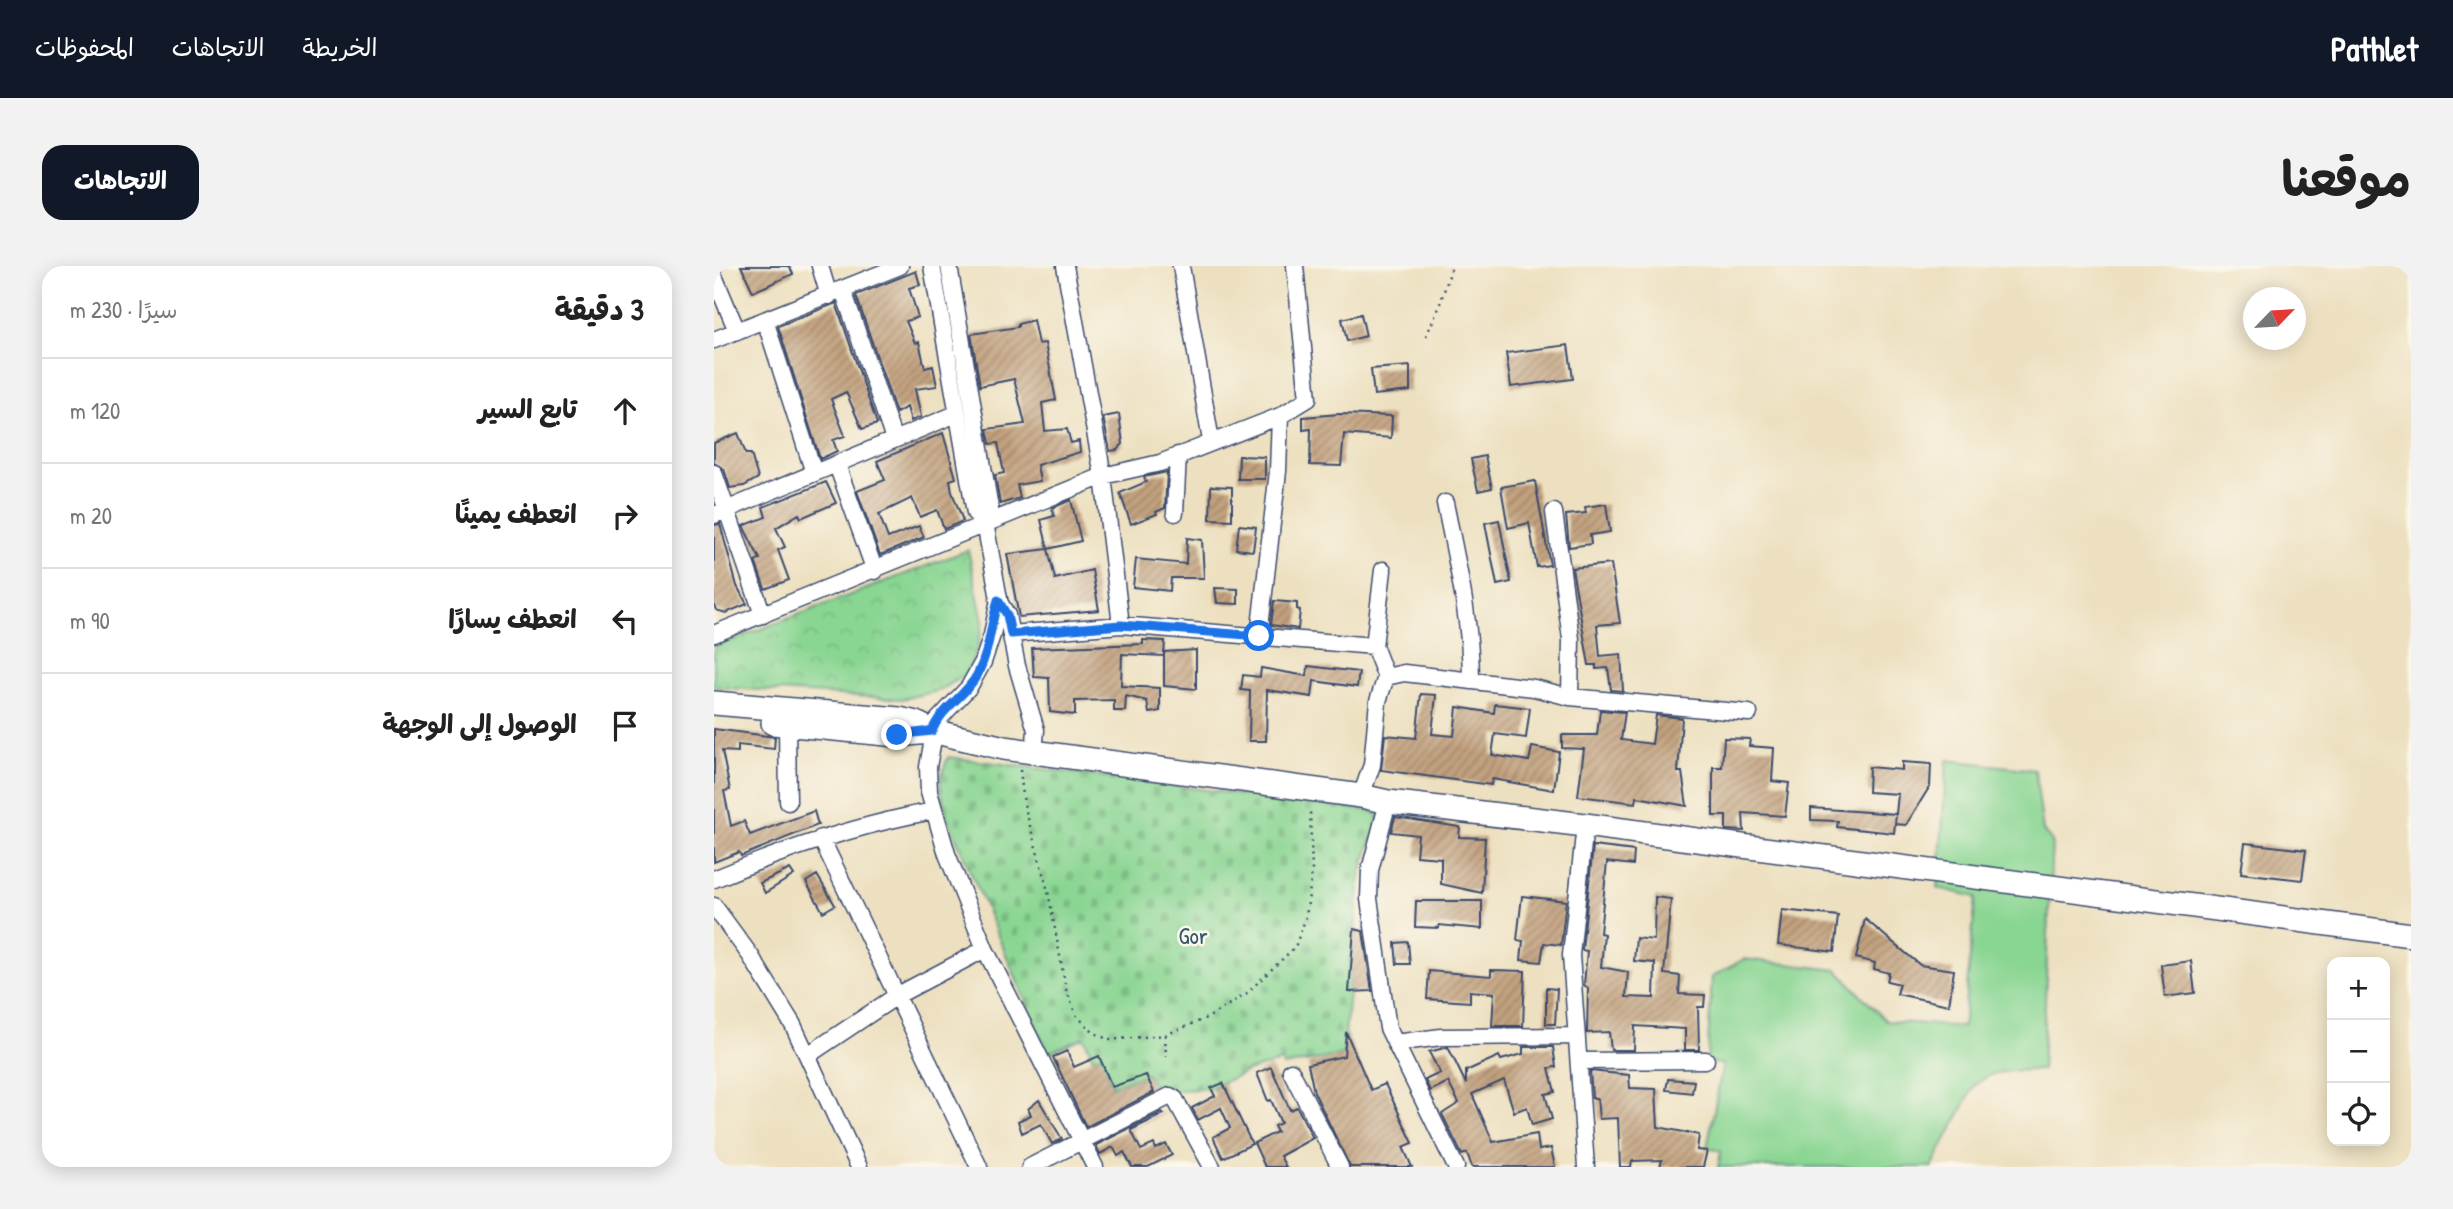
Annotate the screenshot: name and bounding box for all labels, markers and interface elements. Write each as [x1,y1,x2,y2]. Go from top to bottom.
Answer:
text: Pathlet [2331,27,2418,71]
text: المحفوظات [35,31,134,63]
text: الاتجاهات [172,31,265,63]
text: الخريطة [303,31,377,63]
button: الاتجاهات [42,145,199,220]
text: موقعنا [2281,145,2411,211]
north arrow [2243,287,2306,350]
text: 3 دقيقة [554,289,644,329]
text: سيرًا · 230 m [70,294,178,325]
text: تابع السير [478,391,577,426]
icon: ahead [606,392,644,430]
text: 120 m [70,395,120,426]
text: انعطف يمينًا [455,496,577,531]
icon: right [606,497,644,535]
text: 20 m [70,500,112,531]
text: انعطف يسارًا [448,601,577,636]
icon: left [606,602,644,640]
text: 90 m [70,605,110,636]
route start [1243,620,1274,651]
text: الوصول إلى الوجهة [382,706,577,741]
icon: arrive [606,707,644,745]
route end [881,719,912,750]
park label: Gor [1178,920,1208,951]
map controls [2327,957,2390,1146]
button: + [2327,957,2390,1020]
button: − [2327,1020,2390,1083]
button: locate [2327,1083,2390,1146]

